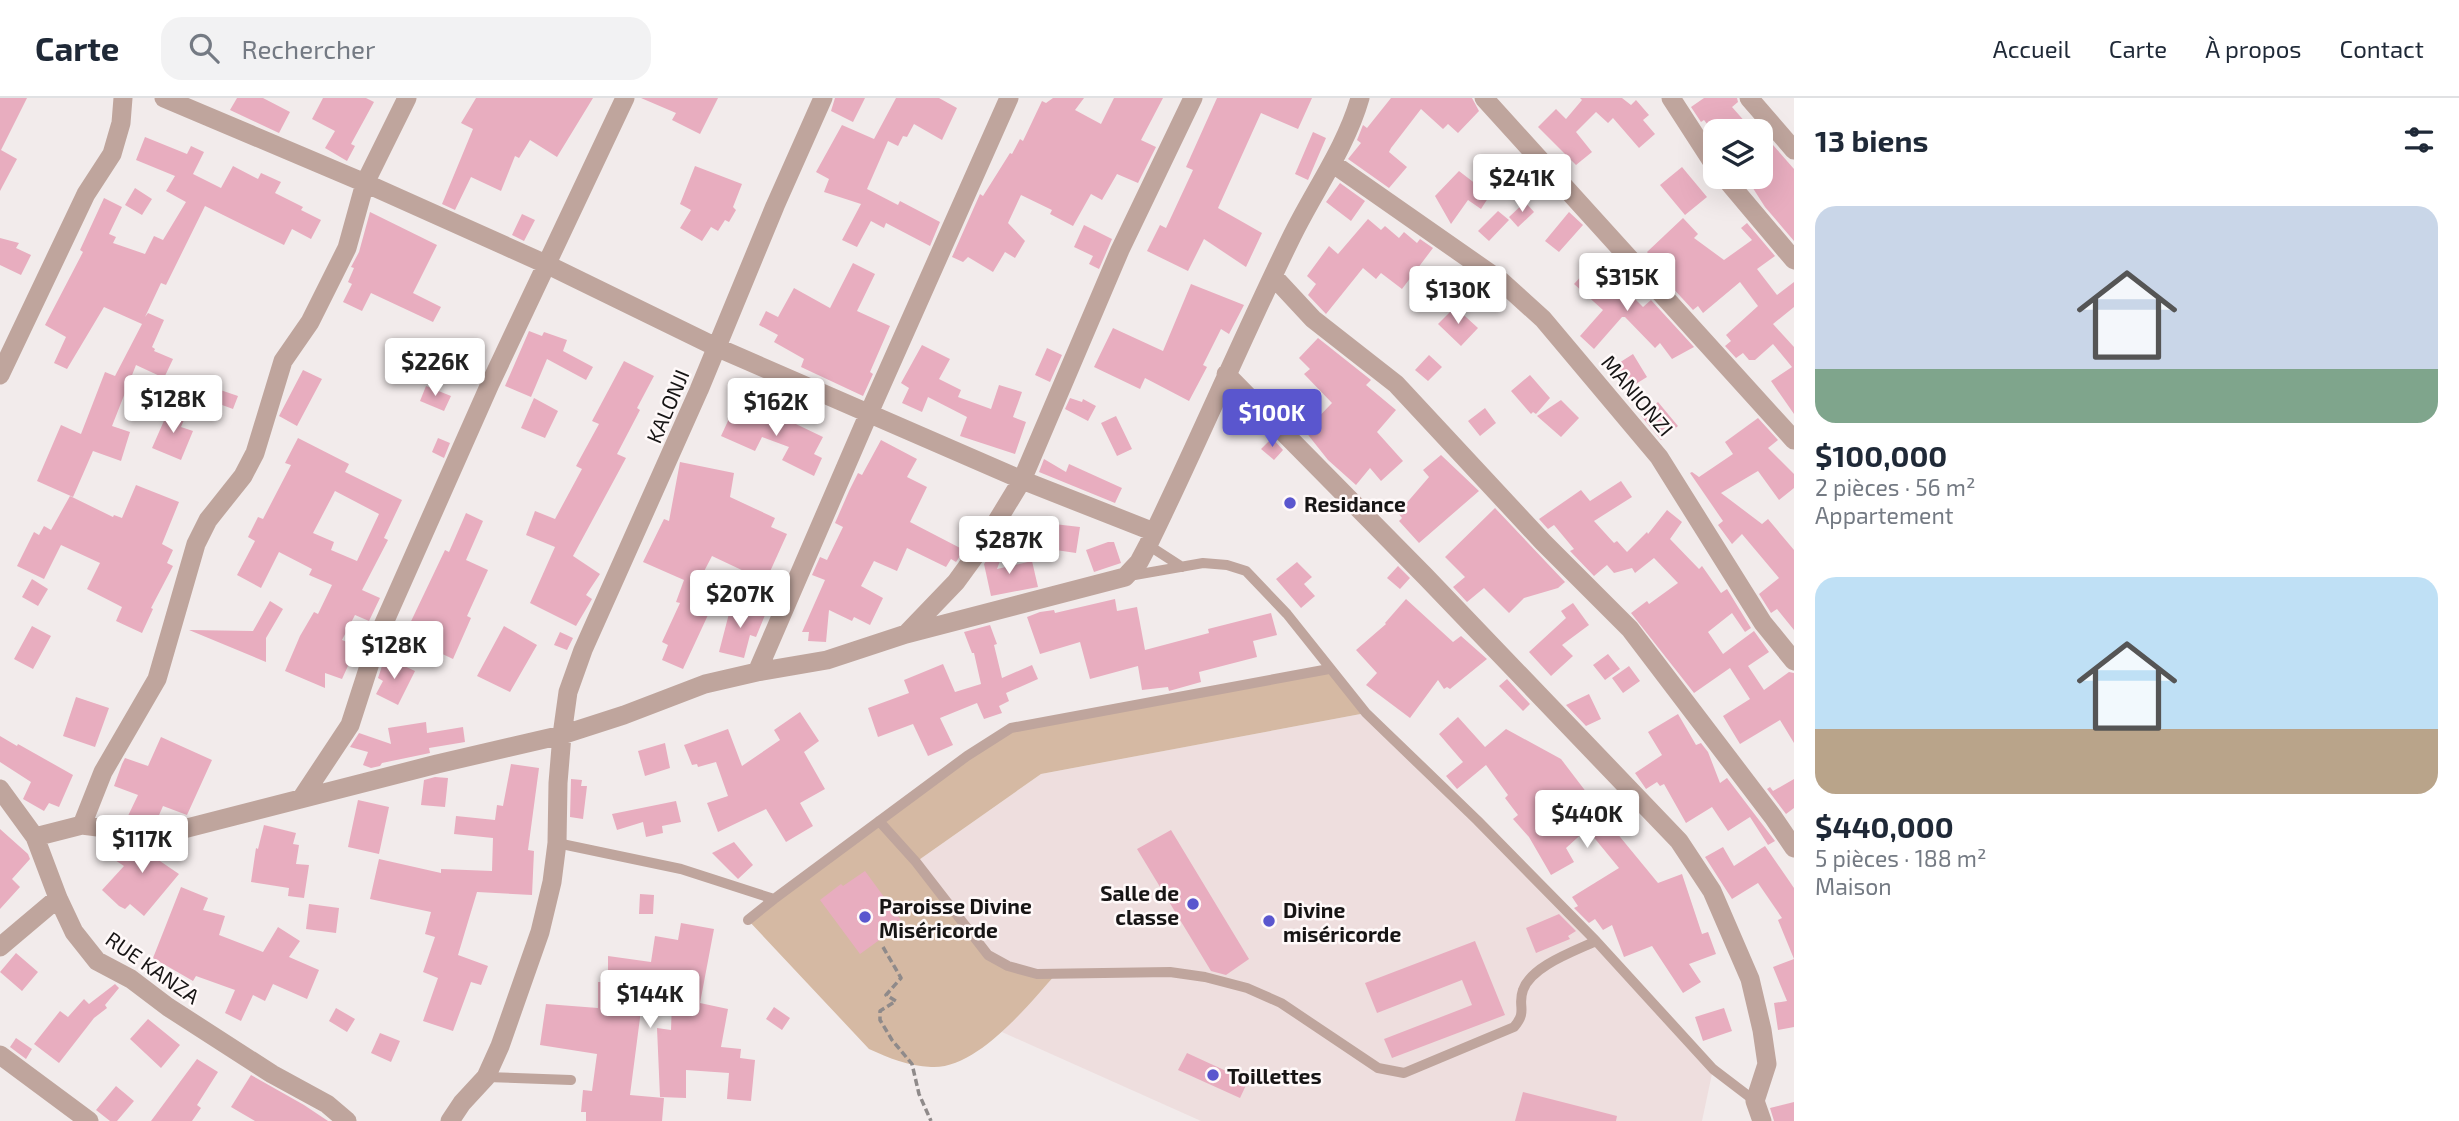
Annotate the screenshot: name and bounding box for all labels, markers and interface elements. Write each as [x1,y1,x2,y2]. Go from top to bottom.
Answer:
search box [161,17,651,80]
text: Carte [35,28,119,68]
icon: search [185,29,223,67]
text: Rechercher [241,33,375,64]
text: Accueil [1993,34,2071,63]
text: Carte [2109,34,2167,63]
text: À propos [2205,34,2302,63]
text: Contact [2340,34,2424,63]
map controls [1703,119,1773,189]
button: layers [1703,119,1773,189]
icon: filters [2400,121,2438,159]
text: 13 biens [1815,122,1928,158]
pin: $241K [1473,155,1571,214]
text: $241K [1489,163,1555,191]
icon: home [2064,252,2190,378]
pin: $315K [1578,254,1676,313]
text: $315K [1595,262,1659,290]
pin: $130K [1409,266,1507,326]
text: $130K [1425,275,1491,303]
pin: $226K [386,338,484,398]
text: $226K [401,347,469,375]
street label: MANIONZI [1597,349,1679,441]
street label: KALONJI [640,365,694,447]
pin: $128K [124,376,222,435]
pin: $162K [727,378,825,438]
text: $128K [140,384,206,412]
text: $162K [744,387,808,415]
pin: $100K [1223,390,1321,449]
text: $100K [1239,398,1305,426]
text: $100,000 [1815,437,1947,473]
text: 2 pièces · 56 m² [1815,473,1976,501]
place label: Residance [1304,491,1406,516]
marker: Residance [1282,495,1298,511]
text: Appartement [1815,501,1954,529]
pin: $287K [960,517,1058,576]
text: $287K [975,525,1043,553]
pin: $207K [691,570,789,630]
text: $207K [706,579,774,607]
pin: $128K [345,622,443,681]
icon: home [2064,623,2190,749]
text: $128K [361,630,427,658]
pin: $440K [1538,790,1636,850]
text: $440K [1551,799,1623,827]
text: $440,000 [1815,808,1954,844]
pin: $117K [93,816,191,875]
text: $117K [112,824,172,852]
text: 5 pièces · 188 m² [1815,844,1987,872]
text: Maison [1815,872,1892,900]
place label: Salle de classe [1100,880,1179,929]
place label: Paroisse Divine Miséricorde [879,893,1032,942]
marker: Salle de classe [1185,896,1201,912]
place label: Divine miséricorde [1283,897,1401,946]
marker: Paroisse Divine Miséricorde [857,909,873,925]
marker: Divine miséricorde [1261,913,1277,929]
street label: RUE KANZA [101,926,205,1008]
pin: $144K [601,970,699,1030]
text: $144K [616,979,684,1007]
place label: Toillettes [1227,1063,1322,1088]
marker: Toillettes [1205,1067,1221,1083]

